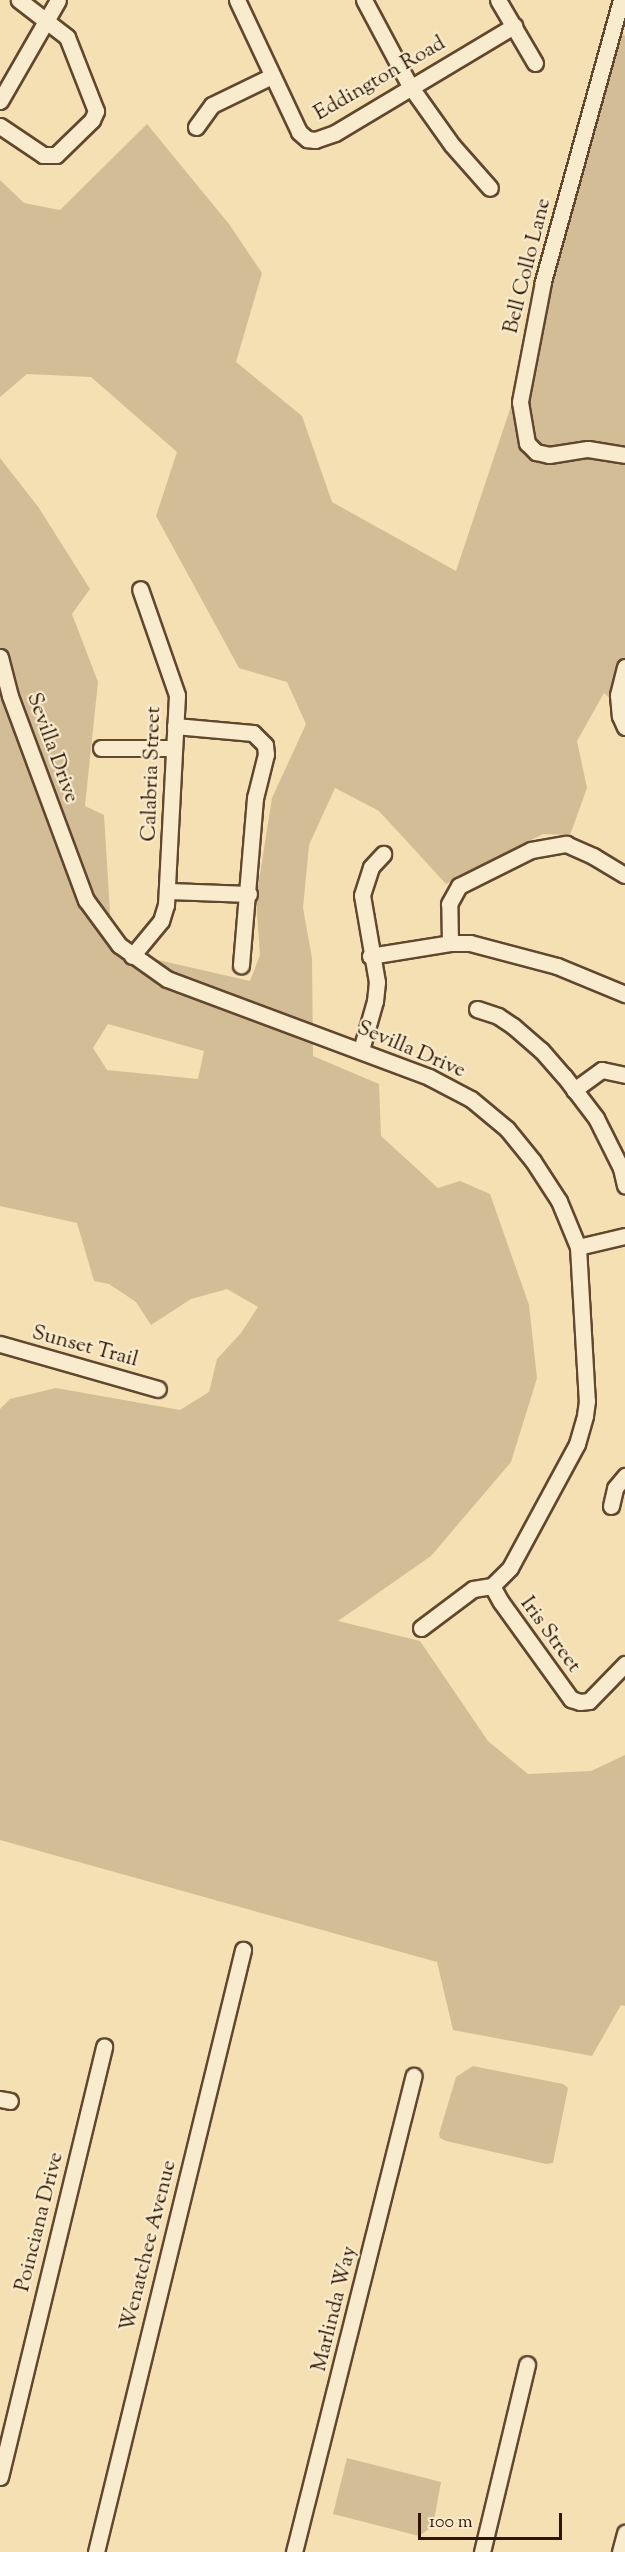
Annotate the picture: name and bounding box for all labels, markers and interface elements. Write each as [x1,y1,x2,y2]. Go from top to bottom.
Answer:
street label: Eddington Road [310,31,450,127]
street label: Bell Collo Lane [499,196,557,336]
street label: Sevilla Drive [20,690,84,806]
street label: Calabria Street [137,706,167,842]
street label: Sevilla Drive [353,1016,469,1084]
street label: Sunset Trail [29,1321,141,1373]
street label: Iris Street [514,1592,586,1678]
street label: Poinciana Drive [10,2150,70,2294]
street label: Wenatchee Avenue [116,2158,182,2334]
street label: Marlinda Way [307,2244,363,2374]
scale bar [421,2501,565,2539]
text: 100 m [429,2510,473,2536]

